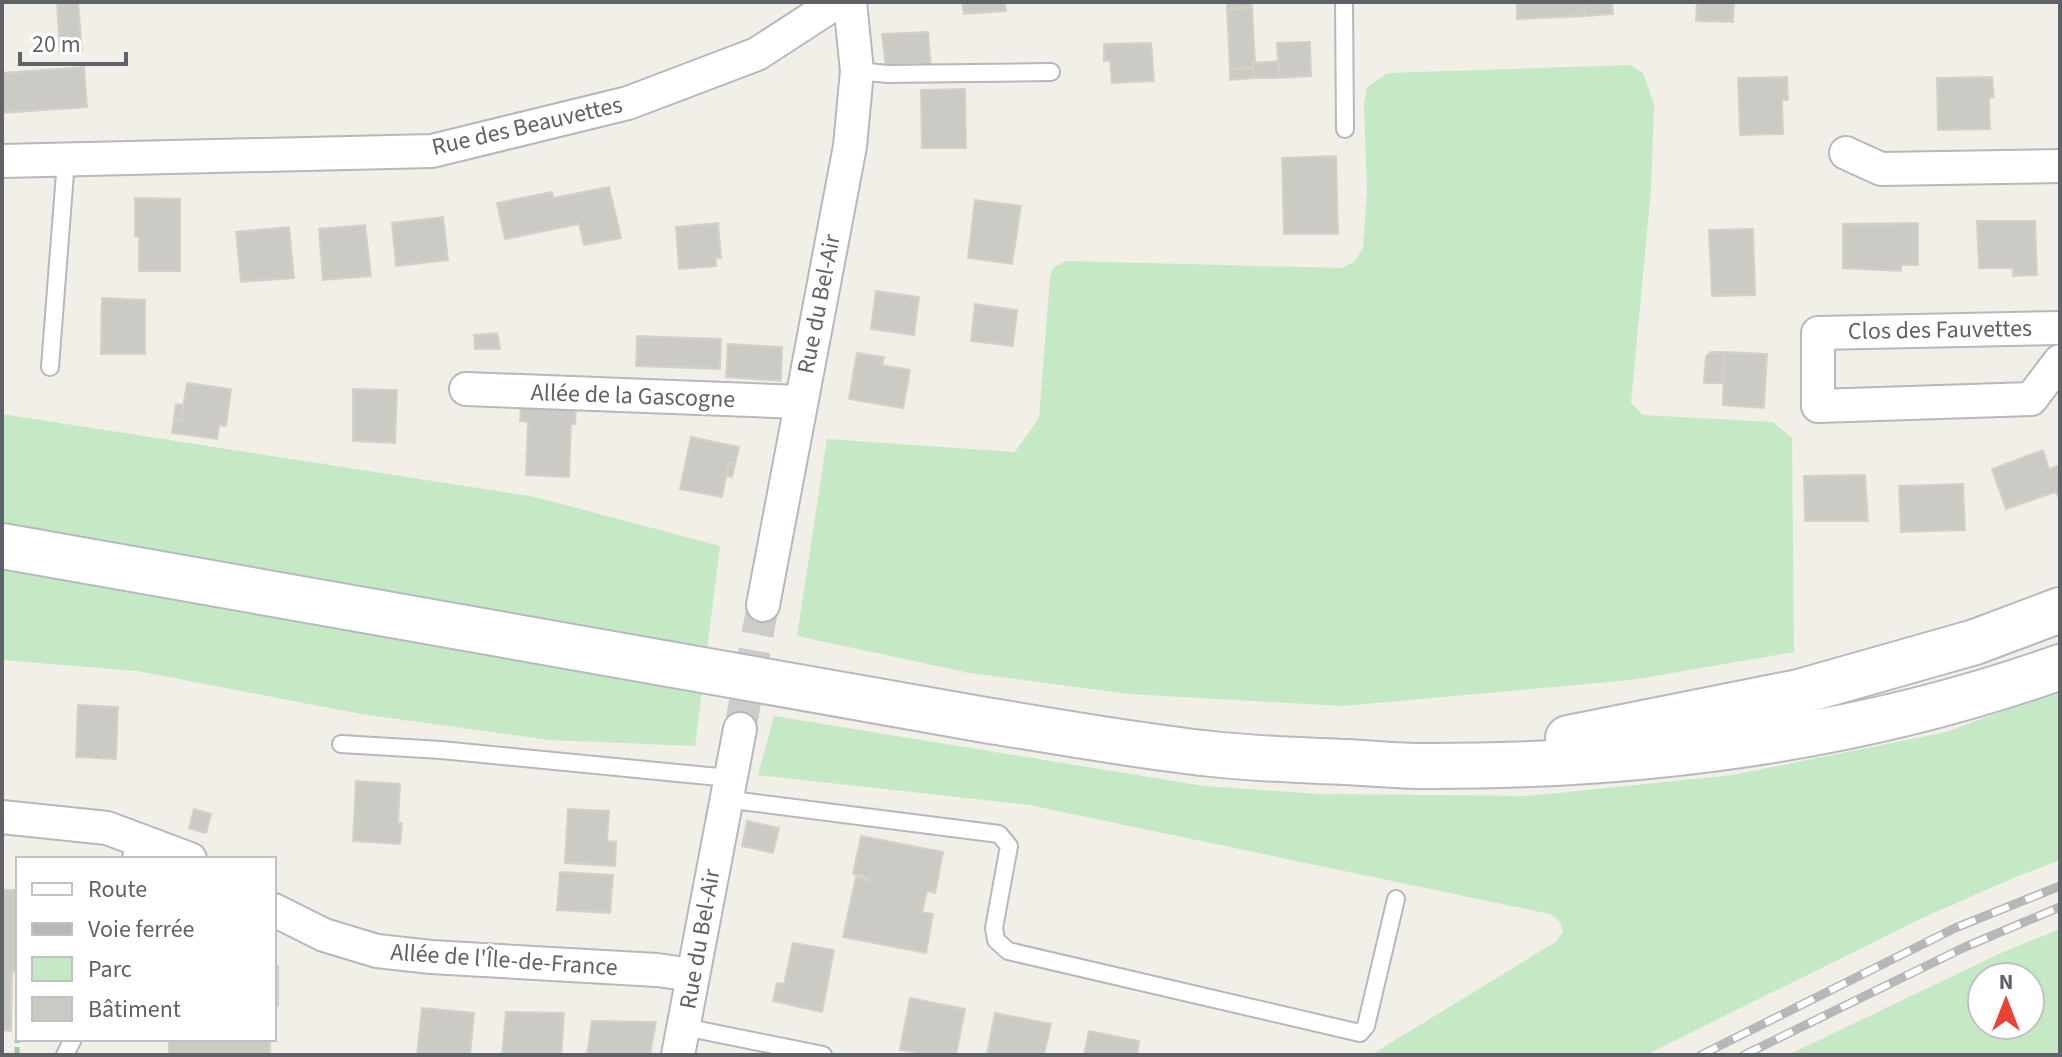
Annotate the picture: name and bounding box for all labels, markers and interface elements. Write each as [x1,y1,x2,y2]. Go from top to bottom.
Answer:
scale bar [20,16,126,66]
text: 20 m [32,27,81,62]
street label: Rue des Beauvettes [428,87,626,165]
street label: Rue du Bel-Air [788,231,850,377]
street label: Clos des Fauvettes [1848,311,2032,349]
street label: Allée de la Gascogne [530,375,736,417]
legend [16,857,276,1041]
street label: Rue du Bel-Air [670,866,730,1012]
text: Route [88,872,147,907]
text: Voie ferrée [88,912,195,947]
street label: Allée de l'Île-de-France [389,935,619,985]
text: Parc [88,952,132,987]
north arrow [1966,961,2046,1041]
text: N [1999,966,2013,998]
text: Bâtiment [88,992,181,1027]

